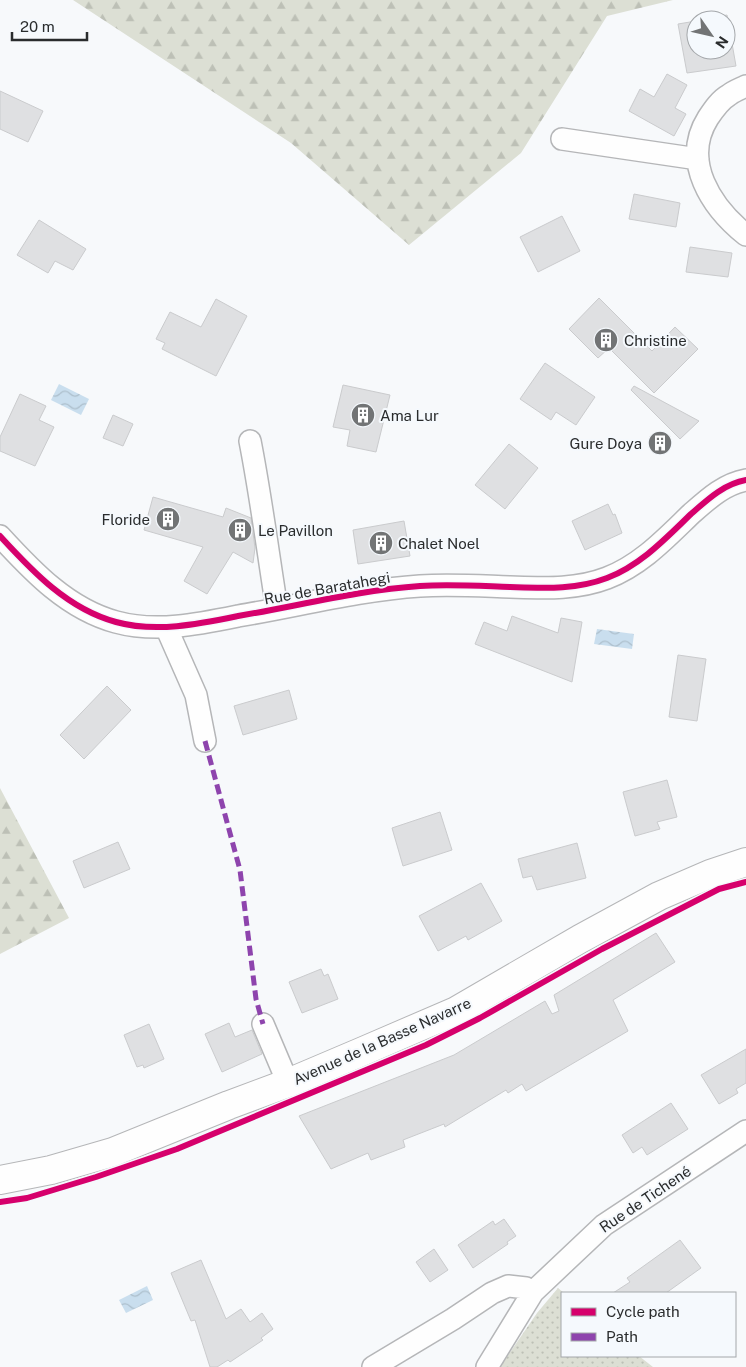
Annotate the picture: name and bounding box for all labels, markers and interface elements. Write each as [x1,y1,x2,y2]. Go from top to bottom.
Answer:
scale bar [12,10,88,42]
north arrow [686,10,736,60]
text: 20 m [20,18,55,35]
text: N [712,33,731,51]
building icon: Christine [593,327,619,353]
place label: Christine [624,332,687,349]
building icon: Ama Lur [350,402,376,428]
place label: Ama Lur [380,407,439,424]
building icon: Gure Doya [647,430,673,456]
place label: Gure Doya [569,435,642,452]
building icon: Floride [155,506,181,532]
place label: Floride [101,511,150,528]
building icon: Le Pavillon [227,517,253,543]
place label: Le Pavillon [258,522,333,539]
building icon: Chalet Noel [368,530,394,556]
place label: Chalet Noel [398,535,480,552]
street label: Rue de Baratahegi [263,569,391,607]
street label: Avenue de la Basse Navarre [290,994,474,1088]
street label: Rue de Tichené [596,1162,694,1236]
legend [561,1292,736,1357]
text: Cycle path [606,1303,680,1320]
text: Path [606,1328,638,1345]

